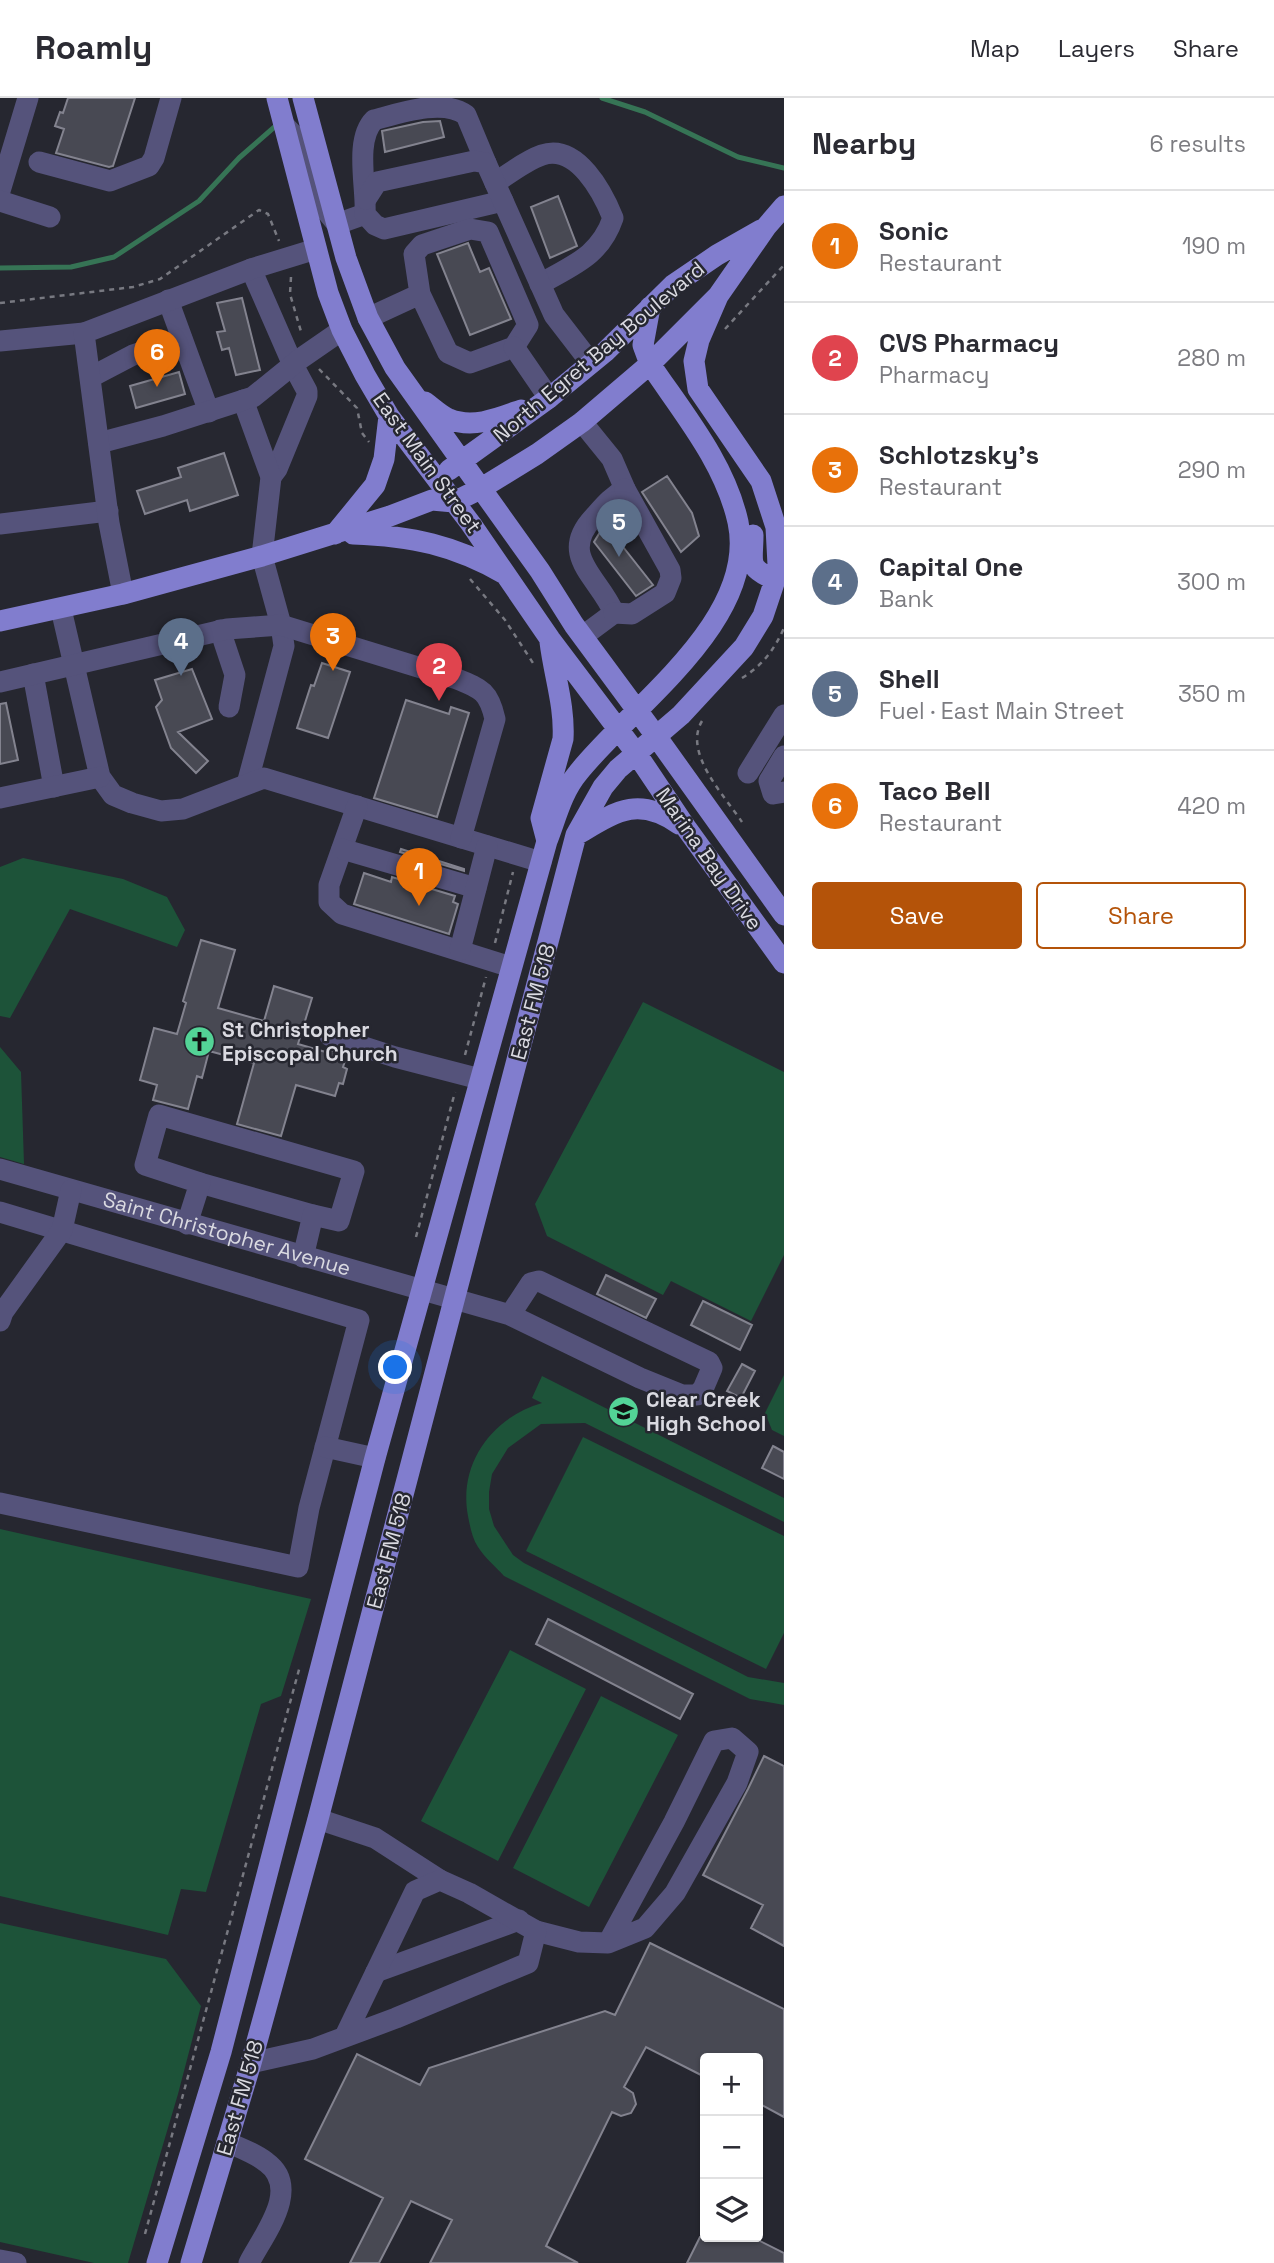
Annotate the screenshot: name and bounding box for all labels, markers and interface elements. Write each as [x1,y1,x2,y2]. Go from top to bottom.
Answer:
text: Roamly [35,27,152,69]
text: Map [970,33,1020,64]
text: Layers [1058,33,1135,64]
text: Share [1173,33,1239,64]
text: Nearby [812,124,916,163]
text: 6 results [1150,129,1246,159]
text: Sonic [879,214,949,248]
text: 1 [830,231,840,261]
text: 190 m [1182,231,1246,261]
text: Restaurant [879,248,1002,278]
street label: North Egret Bay Boulevard [487,255,710,448]
text: CVS Pharmacy [879,326,1059,360]
pin: 6 [134,329,180,387]
text: 2 [828,343,842,373]
text: 280 m [1177,343,1246,373]
text: Pharmacy [879,360,989,390]
street label: East Main Street [367,387,488,538]
text: Schlotzsky's [879,438,1039,472]
text: 3 [828,455,842,485]
text: 290 m [1178,455,1246,485]
text: Restaurant [879,472,1002,502]
pin: 5 [596,499,642,557]
text: Capital One [879,550,1023,584]
text: 4 [828,567,842,597]
text: 300 m [1177,567,1246,597]
text: Bank [879,584,934,614]
pin: 3 [310,613,356,671]
pin: 4 [158,618,204,676]
pin: 2 [416,643,462,701]
text: Shell [879,662,940,696]
text: 5 [828,679,842,709]
text: 350 m [1178,679,1246,709]
text: Fuel · East Main Street [879,696,1124,726]
text: Taco Bell [879,774,991,808]
street label: Marina Bay Drive [650,782,769,935]
text: 6 [828,791,842,821]
text: 420 m [1177,791,1246,821]
text: Restaurant [879,808,1002,838]
pin: 1 [396,848,442,906]
button: Save [812,882,1022,949]
button: Share [1036,882,1246,949]
street label: East FM 518 [504,941,561,1063]
place label: St Christopher Episcopal Church [222,1016,398,1067]
church icon: St Christopher Episcopal Church [182,1025,216,1059]
street label: Saint Christopher Avenue [100,1185,354,1282]
your location [378,1350,412,1384]
place label: Clear Creek High School [646,1386,766,1437]
school or university icon: Clear Creek High School [606,1395,640,1429]
street label: East FM 518 [360,1490,417,1612]
street label: East FM 518 [210,2037,269,2159]
map controls [700,2053,763,2242]
button: + [700,2053,763,2116]
button: − [700,2116,763,2179]
button: layers [700,2179,763,2242]

